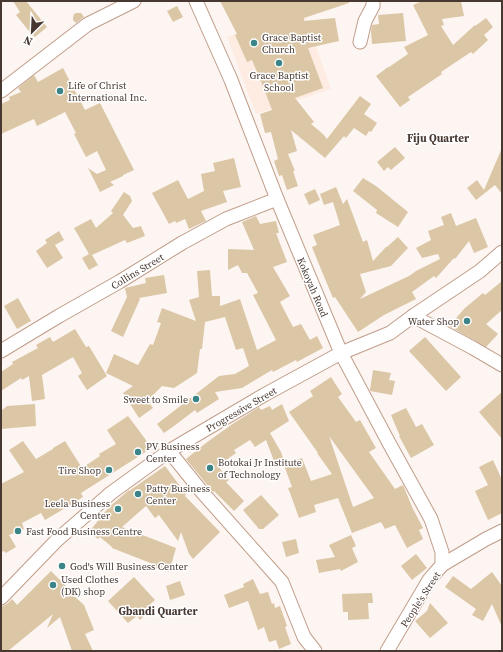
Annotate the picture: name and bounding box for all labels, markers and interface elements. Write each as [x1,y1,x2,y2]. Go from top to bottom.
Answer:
north arrow [12,12,52,52]
place label: Grace Baptist Church [262,31,322,56]
text: N [21,32,35,49]
marker: Grace Baptist Church [249,38,259,48]
marker: Grace Baptist School [274,58,284,68]
place label: Grace Baptist School [249,69,309,94]
place label: Life of Christ International Inc. [68,79,147,104]
marker: Life of Christ International Inc. [55,86,65,96]
district label: Fiju Quarter [407,131,470,146]
street label: Collins Street [109,250,167,292]
street label: Kokoyah Road [294,255,331,319]
place label: Water Shop [408,315,459,328]
marker: Water Shop [462,316,472,326]
street label: Progressive Street [204,384,280,435]
place label: Sweet to Smile [124,393,188,406]
marker: Sweet to Smile [191,394,201,404]
place label: PV Business Center [146,440,200,465]
marker: PV Business Center [133,447,143,457]
place label: Botokai Jr Institute of Technology [218,456,302,481]
marker: Botokai Jr Institute of Technology [205,463,215,473]
place label: Tire Shop [58,464,101,477]
marker: Tire Shop [104,465,114,475]
place label: Patty Business Center [146,482,210,507]
marker: Patty Business Center [133,489,143,499]
place label: Leela Business Center [45,497,111,522]
marker: Leela Business Center [113,504,123,514]
place label: Fast Food Business Centre [26,525,142,538]
marker: Fast Food Business Centre [13,526,23,536]
place label: God's Will Business Center [70,560,189,573]
marker: God's Will Business Center [57,561,67,571]
street label: People's Street [398,568,444,630]
place label: Used Clothes (DK) shop [61,573,119,598]
marker: Used Clothes (DK) shop [48,580,58,590]
district label: Gbandi Quarter [118,604,198,619]

